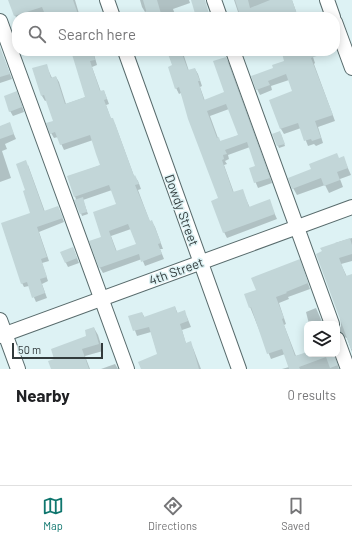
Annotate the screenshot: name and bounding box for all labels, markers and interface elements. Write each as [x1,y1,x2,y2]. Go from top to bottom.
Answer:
search box [12,12,340,56]
icon: search [26,23,48,45]
text: Search here [58,25,136,43]
street label: Dowdy Street [162,172,202,248]
street label: 4th Street [146,254,206,288]
map controls [304,321,340,357]
button: layers [304,321,340,357]
scale bar [12,341,103,360]
text: 50 m [18,343,41,356]
text: Nearby [16,385,70,405]
text: 0 results [287,387,336,403]
tab: Map [42,495,64,532]
tab: Directions [148,495,197,532]
tab: Saved [281,495,310,532]

